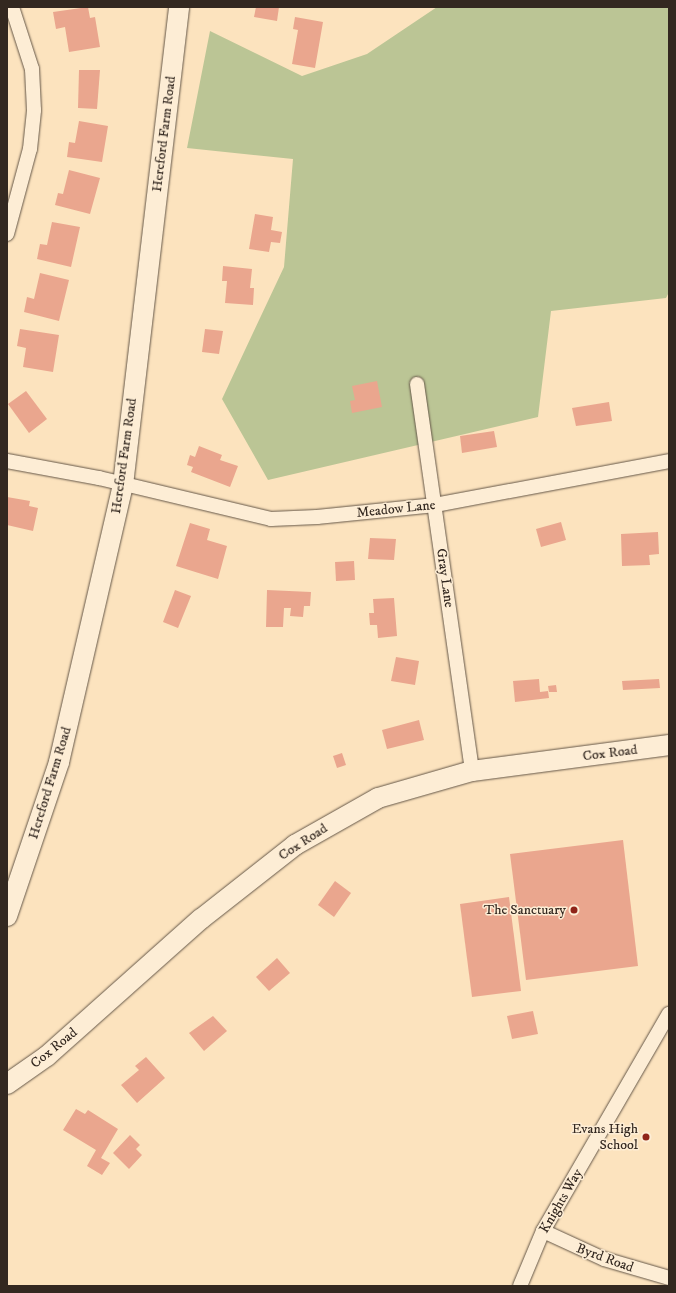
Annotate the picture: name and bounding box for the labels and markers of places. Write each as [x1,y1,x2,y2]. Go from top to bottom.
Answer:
place label: The Sanctuary [484,902,566,918]
marker: The Sanctuary [569,905,579,915]
place label: Evans High School [572,1121,638,1154]
marker: Evans High School [641,1132,651,1142]

